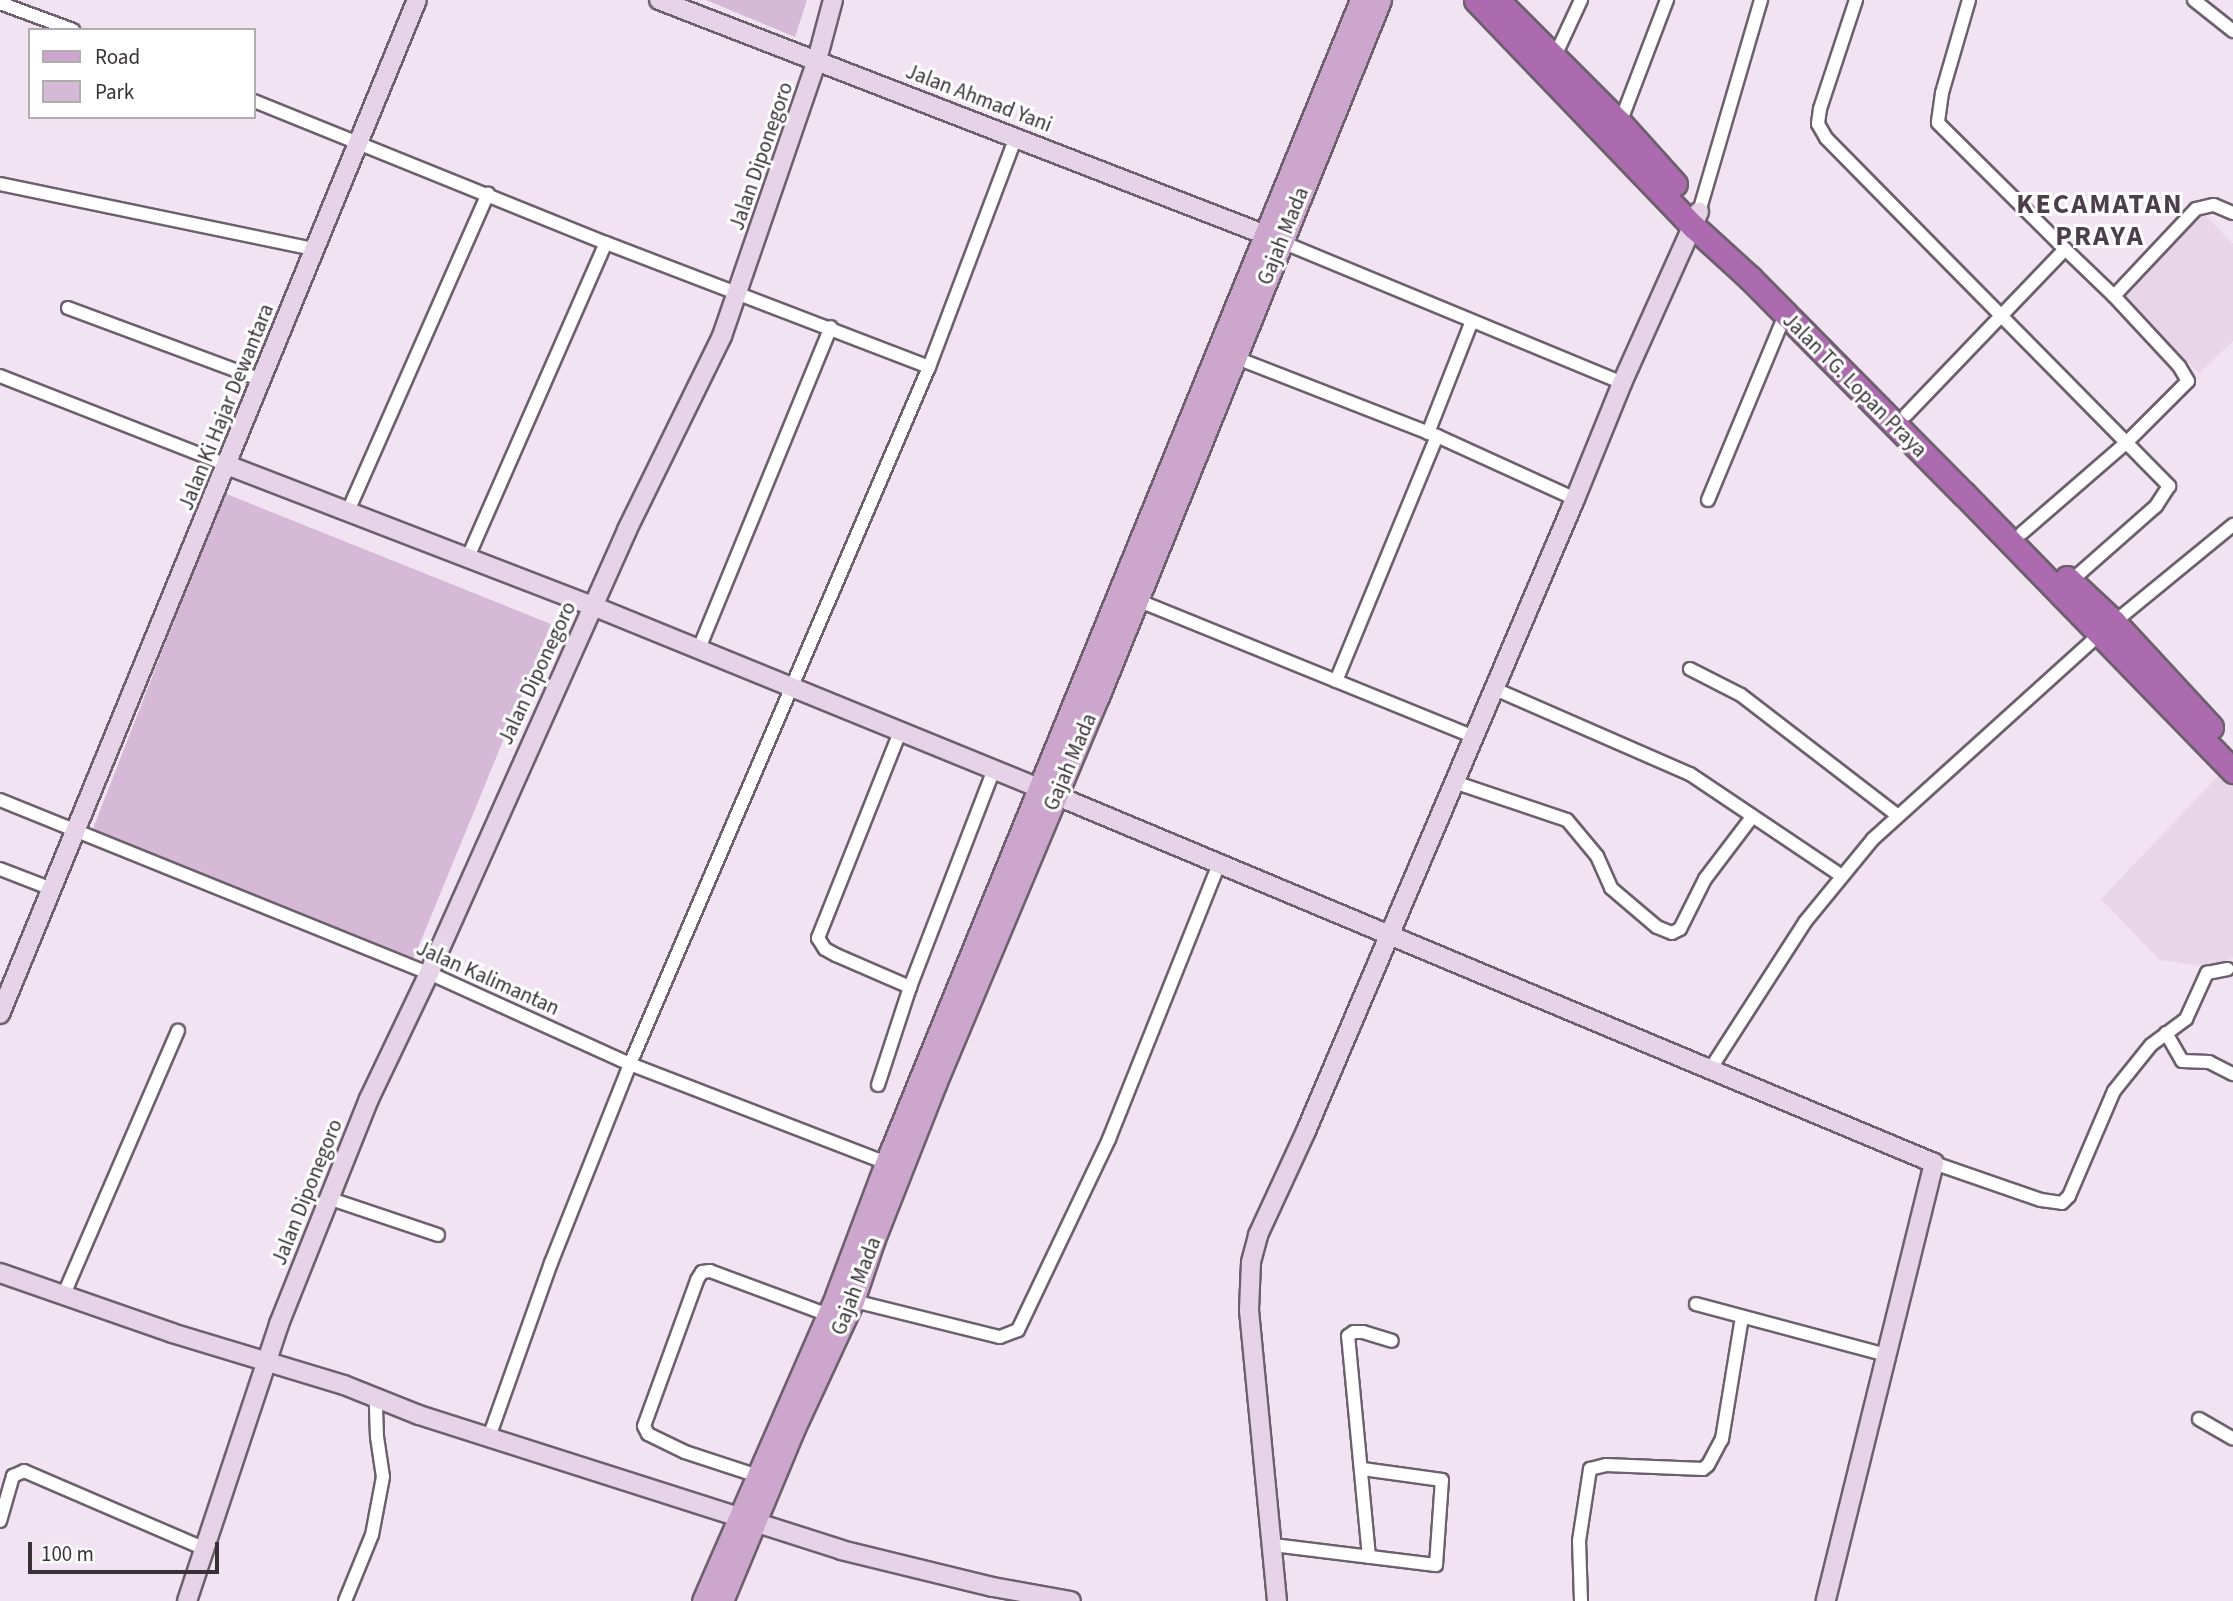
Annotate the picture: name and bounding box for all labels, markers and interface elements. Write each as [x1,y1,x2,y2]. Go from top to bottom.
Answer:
legend [28,28,256,119]
text: Road [95,42,140,72]
street label: Jalan Ahmad Yani [902,59,1056,137]
text: Park [95,77,134,107]
street label: Jalan Diponegoro [724,79,798,233]
street label: Gajah Mada [1252,184,1314,288]
district label: KECAMATAN PRAYA [2017,187,2183,253]
street label: Jalan Ki Hajar Dewantara [173,300,279,514]
street label: Jalan TG. Lopan Praya [1778,308,1932,462]
street label: Jalan Diponegoro [493,597,581,749]
street label: Gajah Mada [1038,710,1102,814]
street label: Jalan Kalimantan [413,935,563,1021]
street label: Jalan Diponegoro [266,1115,348,1269]
street label: Gajah Mada [826,1233,886,1339]
scale bar [32,1528,222,1572]
text: 100 m [41,1539,94,1569]

